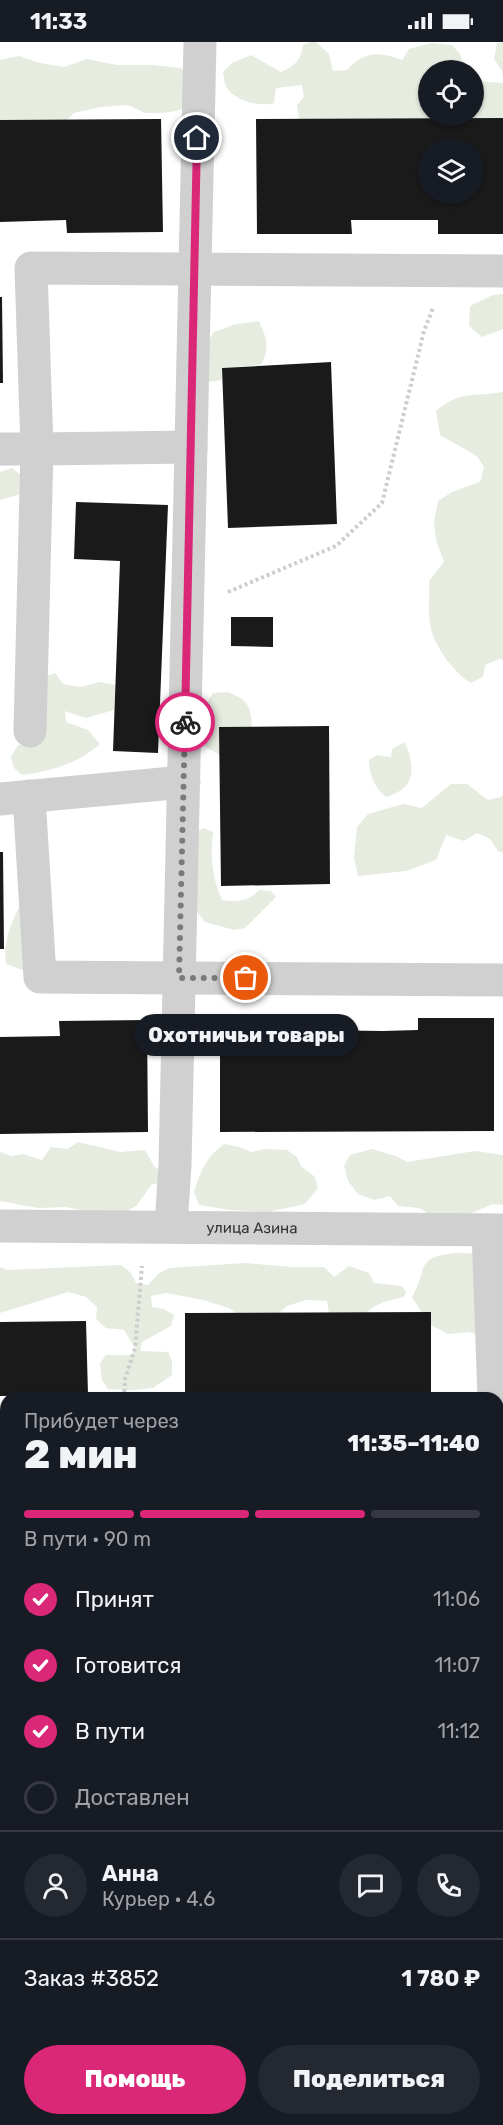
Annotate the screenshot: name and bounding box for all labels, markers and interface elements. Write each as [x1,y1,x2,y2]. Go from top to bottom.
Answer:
text: 11:33 [30,8,87,35]
map controls [418,60,484,204]
button: locate [418,60,484,126]
pin [171,112,222,163]
icon: home [180,121,213,154]
button: layers [418,138,484,204]
courier [155,692,215,752]
icon: bike [169,706,202,739]
pin [220,952,271,1003]
icon: bag [229,961,262,994]
callout: Охотничьи товары [134,1014,358,1056]
text: Охотничьи товары [148,1023,345,1047]
street label: улица Азина [206,1219,298,1237]
text: Прибудет через [24,1409,179,1433]
text: 11:35–11:40 [347,1430,480,1457]
text: 2 мин [24,1432,138,1478]
text: В пути · 90 m [24,1527,151,1551]
icon: check [24,1583,57,1616]
text: Принят [75,1586,154,1613]
text: 11:06 [433,1587,480,1611]
icon: check [24,1649,57,1682]
text: Готовится [75,1652,181,1679]
text: 11:07 [435,1653,480,1677]
icon: check [24,1715,57,1748]
text: В пути [75,1718,145,1745]
text: 11:12 [437,1719,480,1743]
text: Доставлен [75,1784,190,1811]
button: person [24,1854,87,1917]
button: chat [339,1854,402,1917]
button: phone [417,1854,480,1917]
text: Анна [102,1860,159,1887]
text: Курьер · 4.6 [102,1887,215,1911]
text: Заказ #3852 [24,1965,159,1992]
text: 1 780 ₽ [401,1965,480,1992]
button: Помощь [24,2045,246,2114]
button: Поделиться [258,2045,480,2114]

